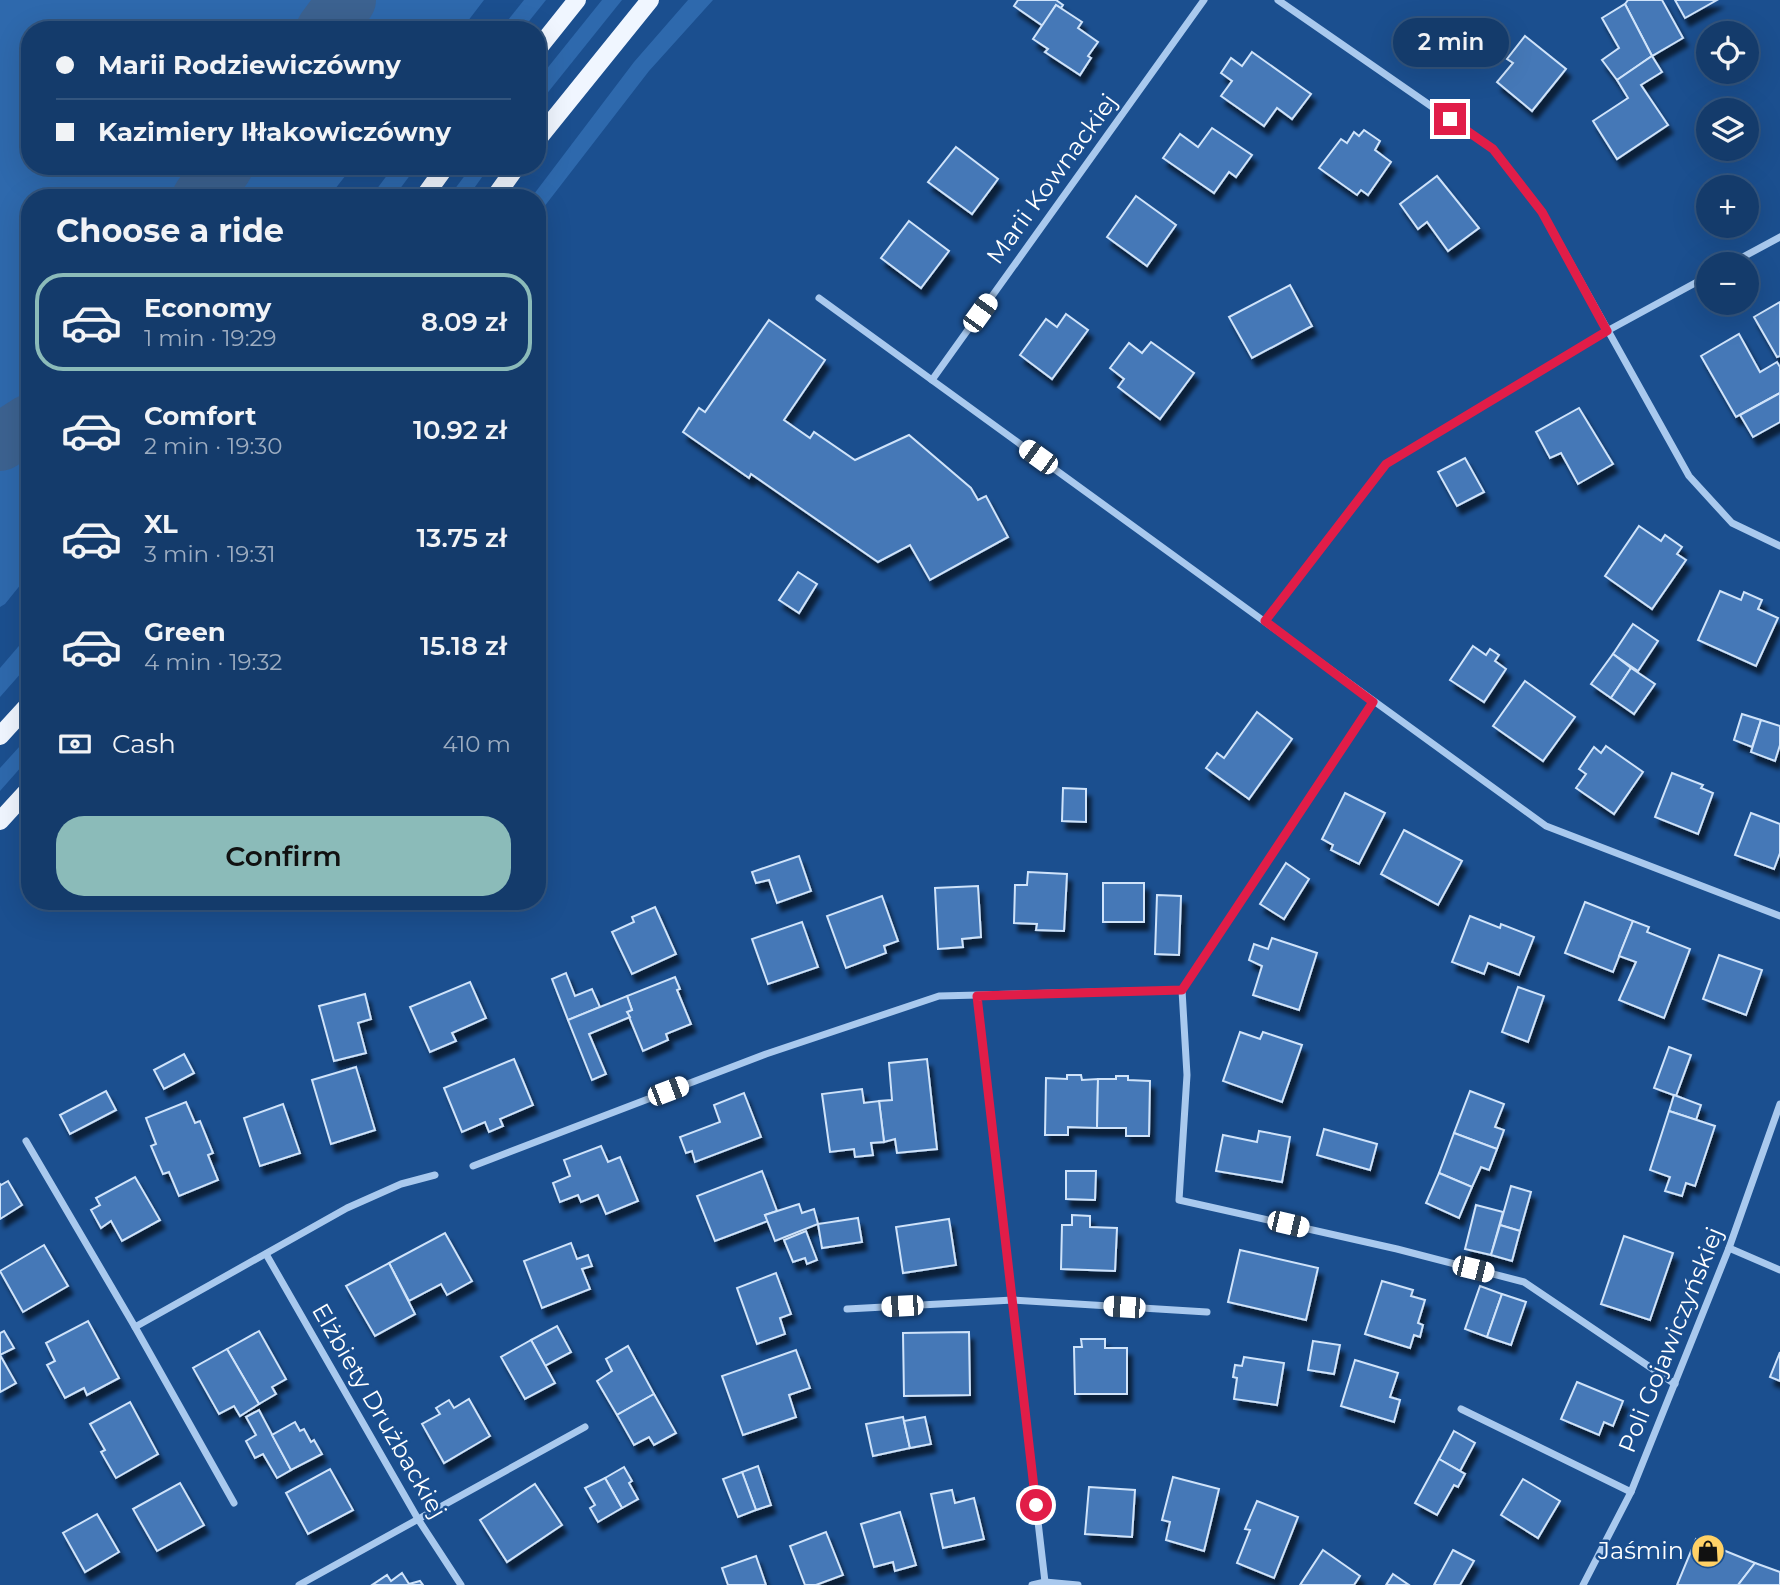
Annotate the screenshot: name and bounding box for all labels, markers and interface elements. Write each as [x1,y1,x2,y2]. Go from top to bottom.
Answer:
callout: 2 min [1392,18,1508,66]
map controls [1696,21,1759,315]
button: locate [1696,21,1759,84]
text: 2 min [1418,28,1484,56]
text: Marii Rodziewiczówny [98,49,401,81]
street label: Marii Kownackiej [980,88,1123,270]
button: layers [1696,98,1759,161]
route end [1434,103,1466,135]
text: Kazimiery Iłłakowiczówny [98,116,451,148]
button: + [1696,175,1759,238]
text: Choose a ride [56,211,284,250]
button: − [1696,252,1759,315]
car [960,290,1001,336]
icon: car [60,291,123,354]
text: Economy [144,292,271,324]
text: 8.09 zł [421,306,507,338]
text: 1 min · 19:29 [144,324,277,352]
icon: car [60,399,123,462]
text: Comfort [144,400,256,432]
text: 10.92 zł [413,414,507,446]
text: 2 min · 19:30 [144,432,282,460]
car [1015,436,1062,478]
icon: car [60,507,123,570]
text: XL [144,508,178,540]
text: 13.75 zł [416,522,507,554]
text: 3 min · 19:31 [144,540,275,568]
icon: car [60,615,123,678]
text: Green [144,616,226,648]
text: 15.18 zł [420,630,507,662]
text: 4 min · 19:32 [144,648,282,676]
icon: cash [56,725,94,763]
text: Cash [112,728,176,760]
text: 410 m [442,730,511,758]
button: Confirm [56,816,511,896]
car [645,1074,692,1108]
car [1266,1209,1311,1239]
street label: Poli Gojawiczyńskiej [1612,1223,1729,1457]
car [1451,1254,1496,1284]
car [881,1294,924,1318]
car [1103,1295,1146,1319]
street label: Elżbiety Drużbackiej [306,1298,453,1523]
route start [1020,1489,1052,1521]
shop icon: Jaśmin [1689,1532,1727,1570]
place label: Jaśmin [1597,1536,1684,1565]

